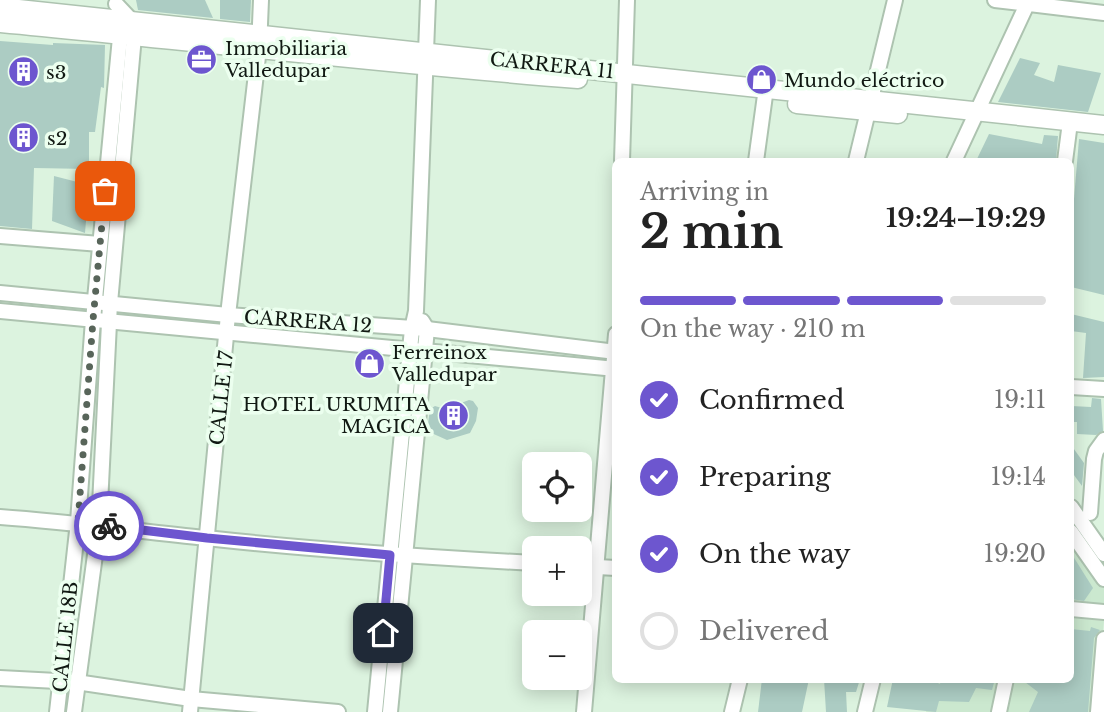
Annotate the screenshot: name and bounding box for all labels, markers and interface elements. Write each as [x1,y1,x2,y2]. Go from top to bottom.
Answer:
place label: Inmobiliaria Valledupar [224,37,347,82]
office icon: Inmobiliaria Valledupar [185,42,219,76]
street label: CARRERA 11 [489,48,615,83]
building icon: s3 [6,55,40,89]
place label: s3 [46,61,66,84]
shop icon: Mundo eléctrico [744,63,778,97]
place label: Mundo eléctrico [784,69,944,92]
building icon: s2 [7,121,41,155]
place label: s2 [47,127,67,150]
pin [75,161,135,221]
icon: bag [86,172,124,210]
text: Arriving in [640,178,769,206]
text: 19:24–19:29 [886,202,1046,234]
text: 2 min [640,203,783,260]
street label: CARRERA 12 [243,306,373,337]
text: On the way · 210 m [640,315,865,343]
place label: Ferreinox Valledupar [391,341,497,386]
shop icon: Ferreinox Valledupar [352,346,386,380]
street label: CALLE 17 [205,349,238,446]
icon: check [640,381,678,419]
text: Confirmed [699,384,844,416]
text: 19:11 [994,386,1046,414]
place label: HOTEL URUMITA MAGICA [243,393,430,438]
building icon: HOTEL URUMITA MAGICA [436,398,470,432]
map controls [522,452,592,690]
button: locate [522,452,592,522]
icon: check [640,458,678,496]
text: Preparing [699,461,831,493]
text: 19:14 [991,463,1046,491]
courier [74,491,144,561]
icon: bike [90,507,128,545]
icon: check [640,535,678,573]
button: + [522,536,592,606]
text: On the way [699,538,851,570]
text: 19:20 [984,540,1046,568]
street label: CALLE 18B [48,580,83,694]
pin [353,603,413,663]
icon: home [364,614,402,652]
text: Delivered [699,615,829,647]
button: − [522,620,592,690]

